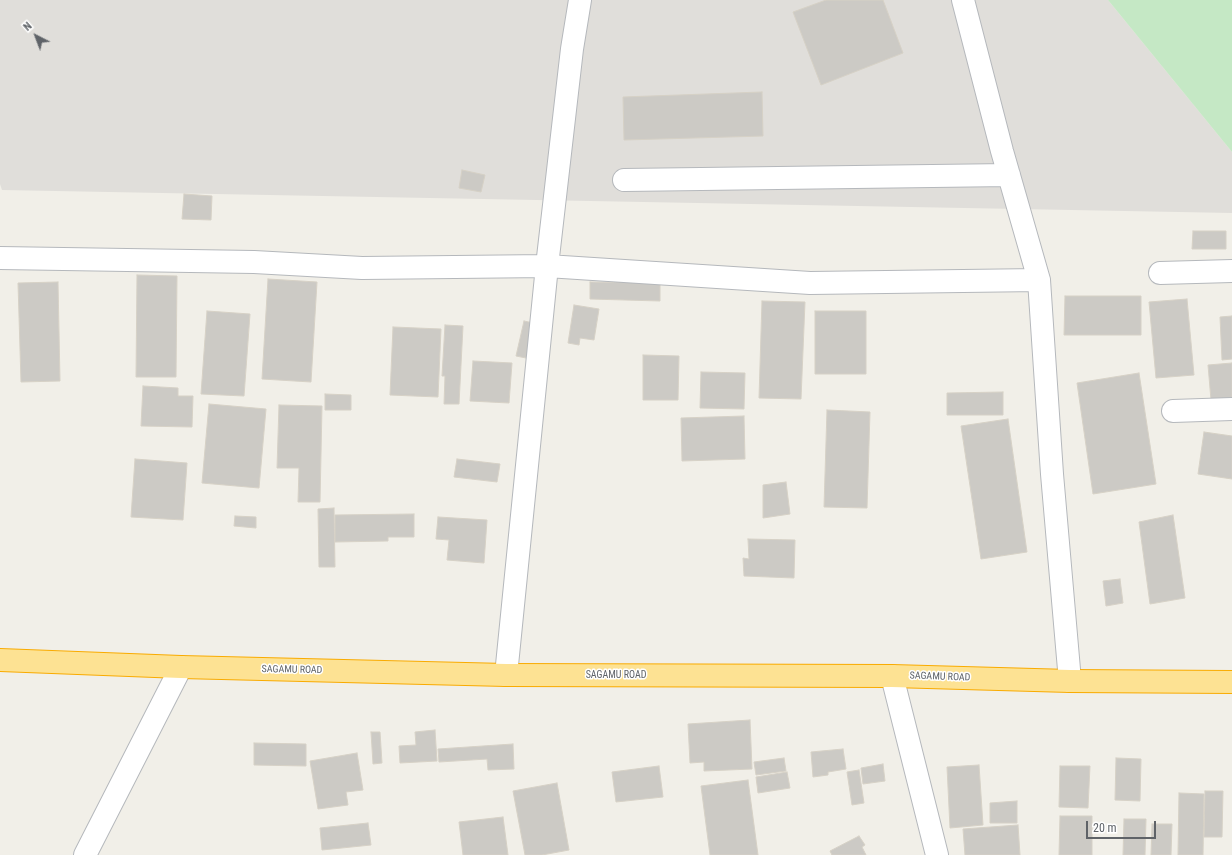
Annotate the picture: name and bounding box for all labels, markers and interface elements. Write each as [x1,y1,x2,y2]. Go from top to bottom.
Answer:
north arrow [16,16,56,56]
text: N [21,20,34,34]
street label: SAGAMU ROAD [262,663,322,677]
street label: SAGAMU ROAD [586,669,646,681]
street label: SAGAMU ROAD [909,670,971,684]
scale bar [1088,813,1158,839]
text: 20 m [1093,821,1117,835]

